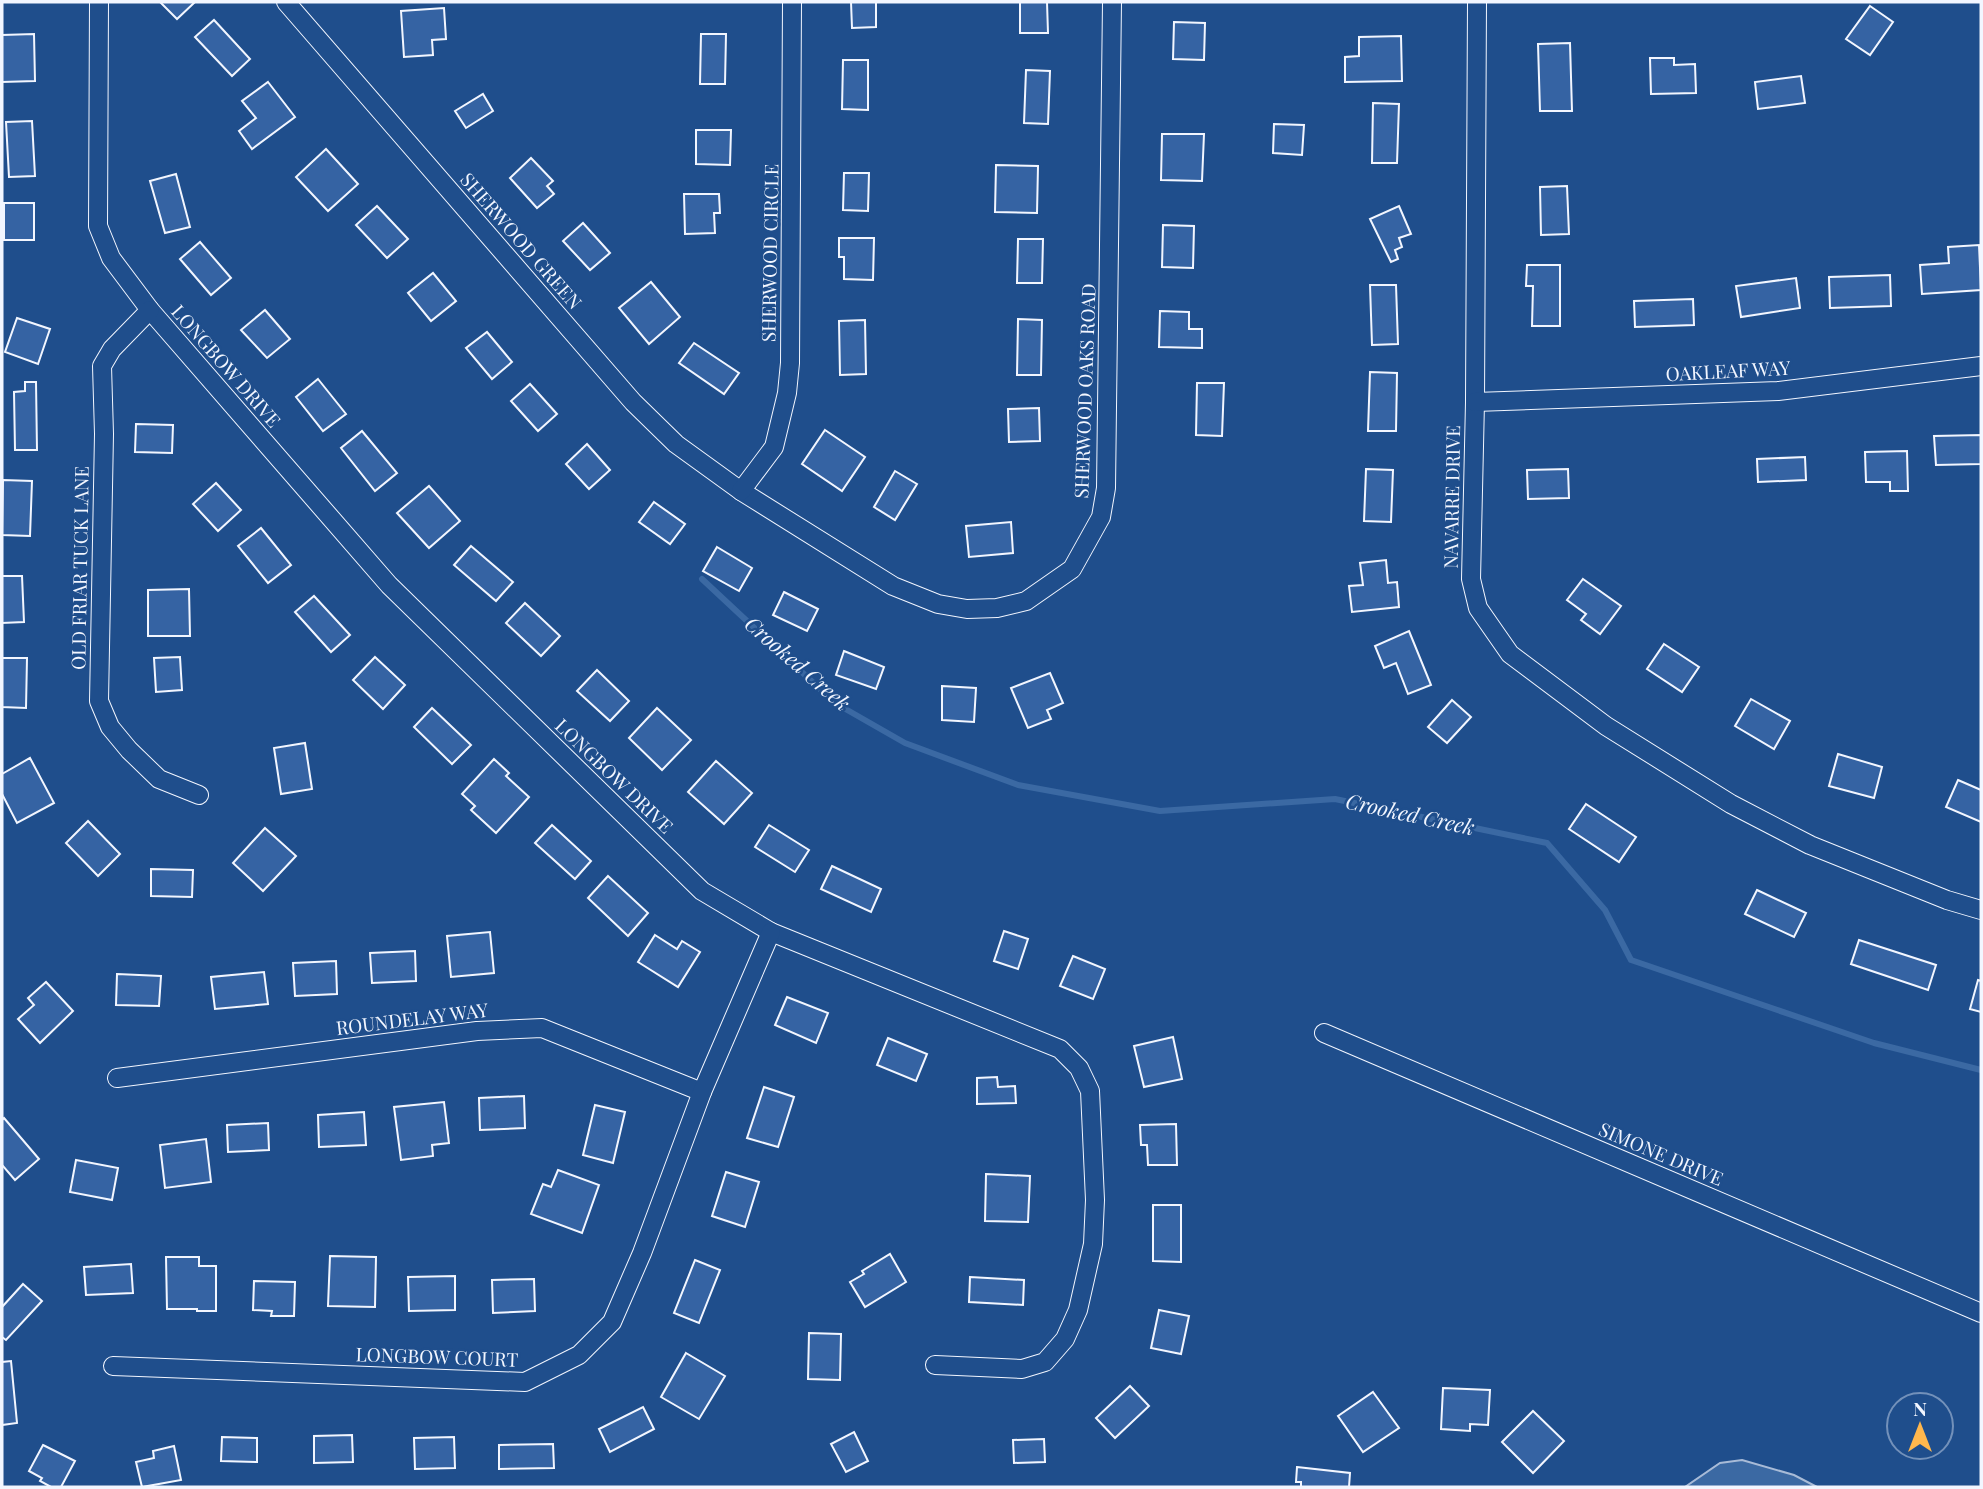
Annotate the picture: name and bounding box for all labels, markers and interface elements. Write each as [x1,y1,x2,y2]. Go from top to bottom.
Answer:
street label: SHERWOOD CIRCLE [754,164,784,342]
street label: SHERWOOD GREEN [455,167,588,314]
street label: SHERWOOD OAKS ROAD [1067,283,1101,499]
street label: LONGBOW DRIVE [166,298,287,432]
street label: OAKLEAF WAY [1665,354,1792,386]
street label: NAVARRE DRIVE [1437,425,1465,569]
street label: OLD FRIAR TUCK LANE [64,466,94,670]
water label: Crooked Creek [740,609,857,716]
street label: LONGBOW DRIVE [550,712,679,838]
water label: Crooked Creek [1343,786,1478,840]
street label: ROUNDELAY WAY [334,996,490,1040]
street label: SIMONE DRIVE [1595,1115,1728,1191]
street label: LONGBOW COURT [355,1340,519,1372]
north arrow [1885,1391,1955,1461]
text: N [1913,1395,1927,1421]

